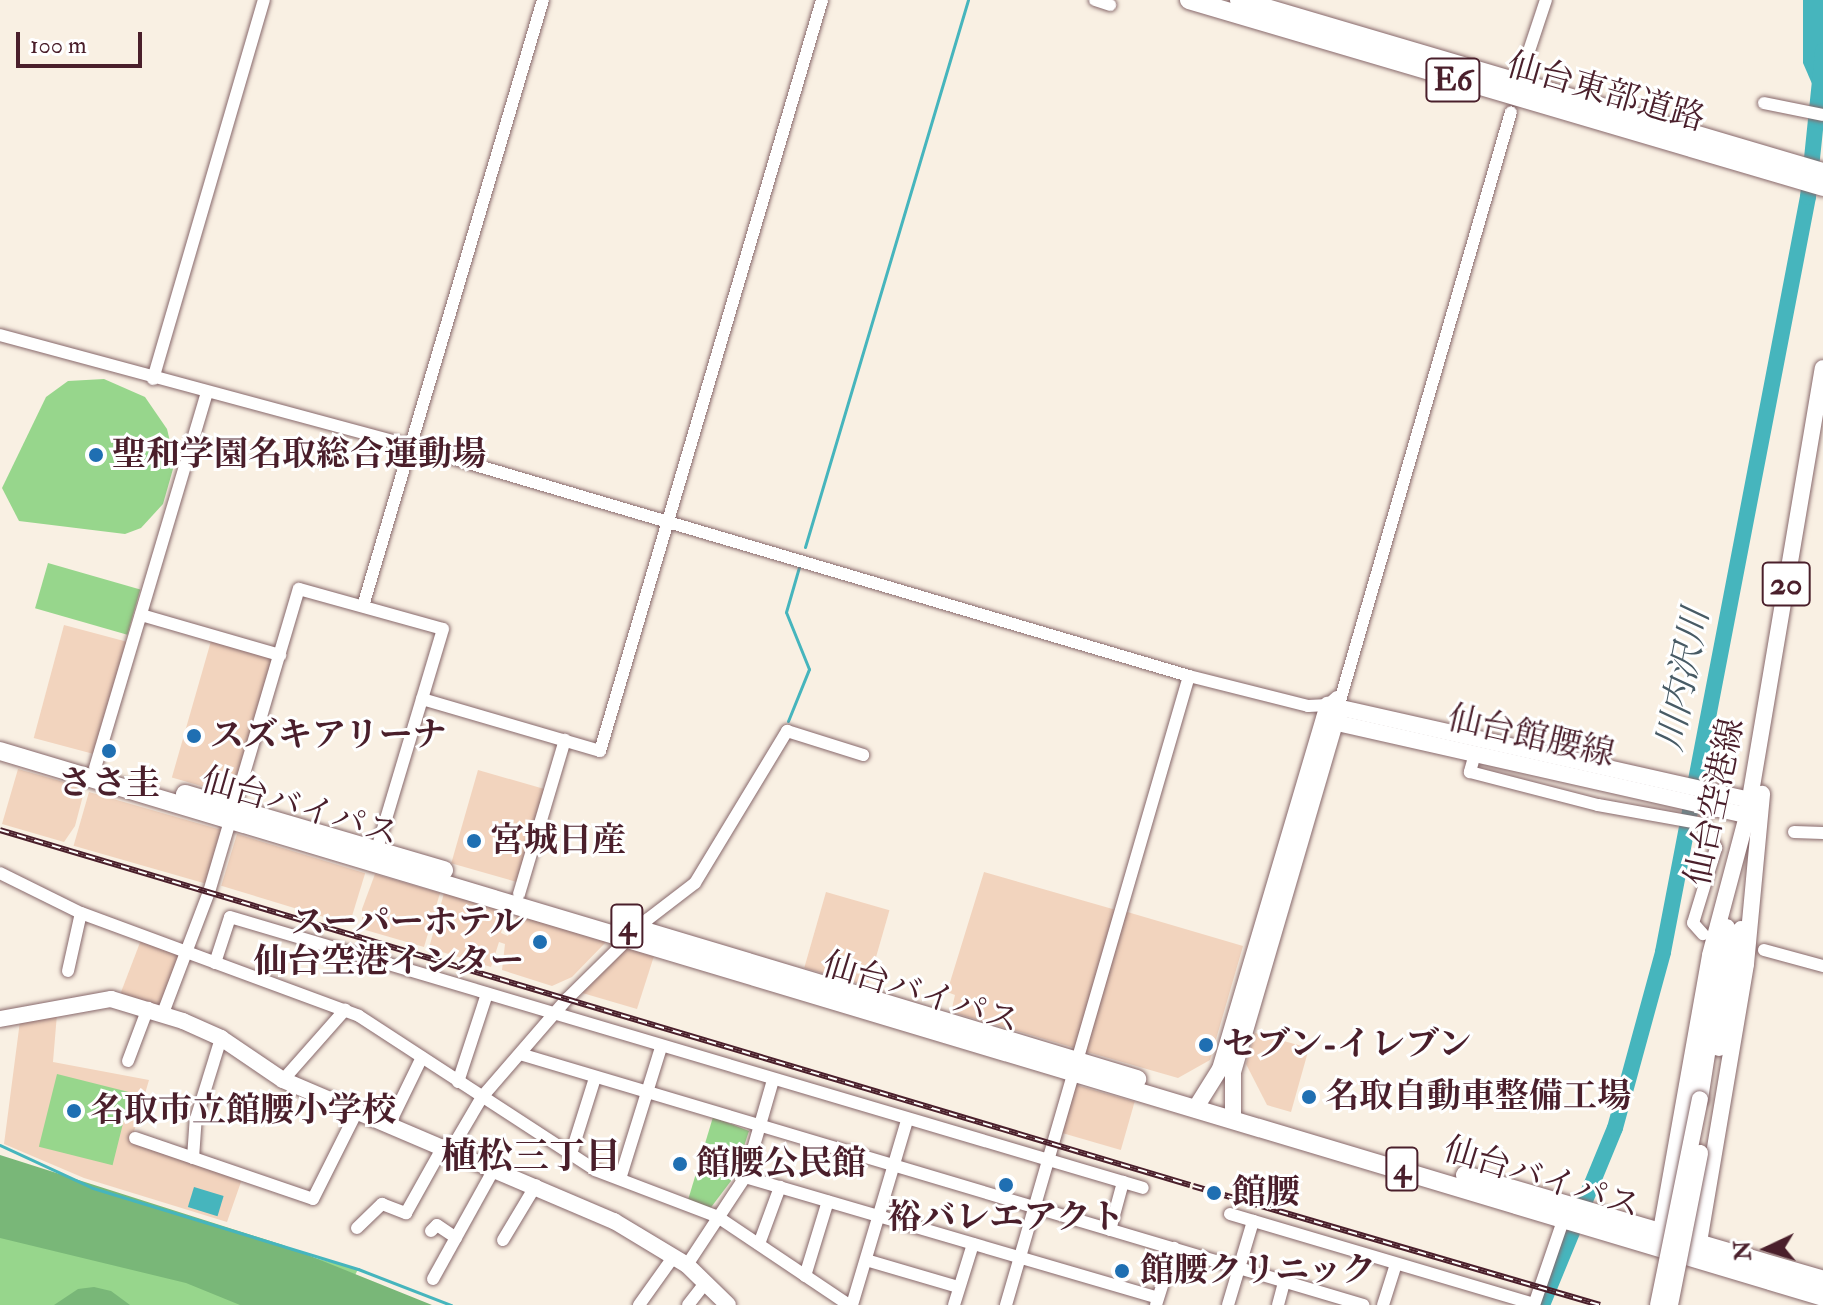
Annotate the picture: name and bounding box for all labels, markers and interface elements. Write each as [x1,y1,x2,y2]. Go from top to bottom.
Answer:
scale bar [20,16,146,66]
text: 100 m [30,30,87,61]
street label: 仙台東部道路 [1502,44,1710,140]
road number: E6 [1425,52,1481,108]
place label: 聖和学園名取総合運動場 [112,435,486,475]
marker: 聖和学園名取総合運動場 [87,446,105,464]
road number: 20 [1760,556,1812,612]
water label: 川内沢川 [1648,605,1718,755]
street label: 仙台館腰線 [1444,697,1618,775]
street label: 仙台空港線 [1677,715,1753,889]
place label: スズキアリーナ [210,716,448,756]
marker: スズキアリーナ [185,727,203,745]
marker: ささ圭 [100,742,118,760]
street label: 仙台バイパス [196,759,404,855]
place label: ささ圭 [58,764,160,804]
place label: 宮城日産 [490,821,626,861]
marker: 宮城日産 [465,832,483,850]
road number: 4 [609,898,645,954]
place label: スーパーホテル 仙台空港インター [252,902,524,982]
marker: スーパーホテル 仙台空港インター [531,933,549,951]
street label: 仙台バイパス [817,944,1025,1042]
place label: セブン-イレブン [1222,1025,1474,1065]
marker: セブン-イレブン [1197,1036,1215,1054]
place label: 名取自動車整備工場 [1325,1077,1631,1117]
marker: 名取自動車整備工場 [1300,1088,1318,1106]
place label: 名取市立館腰小学校 [90,1091,396,1131]
marker: 名取市立館腰小学校 [65,1102,83,1120]
street label: 仙台バイパス [1438,1129,1646,1227]
district label: 植松三丁目 [441,1135,621,1179]
road number: 4 [1384,1141,1420,1197]
place label: 館腰公民館 [696,1144,866,1184]
marker: 館腰公民館 [671,1155,689,1173]
place label: 館腰 [1232,1173,1300,1213]
marker: 裕バレエアクト [997,1176,1015,1194]
marker: 館腰 [1203,1182,1225,1204]
place label: 裕バレエアクト [887,1198,1125,1238]
north arrow [1727,1209,1807,1289]
text: N [1728,1240,1758,1261]
place label: 館腰クリニック [1140,1251,1378,1291]
marker: 館腰クリニック [1111,1260,1133,1282]

